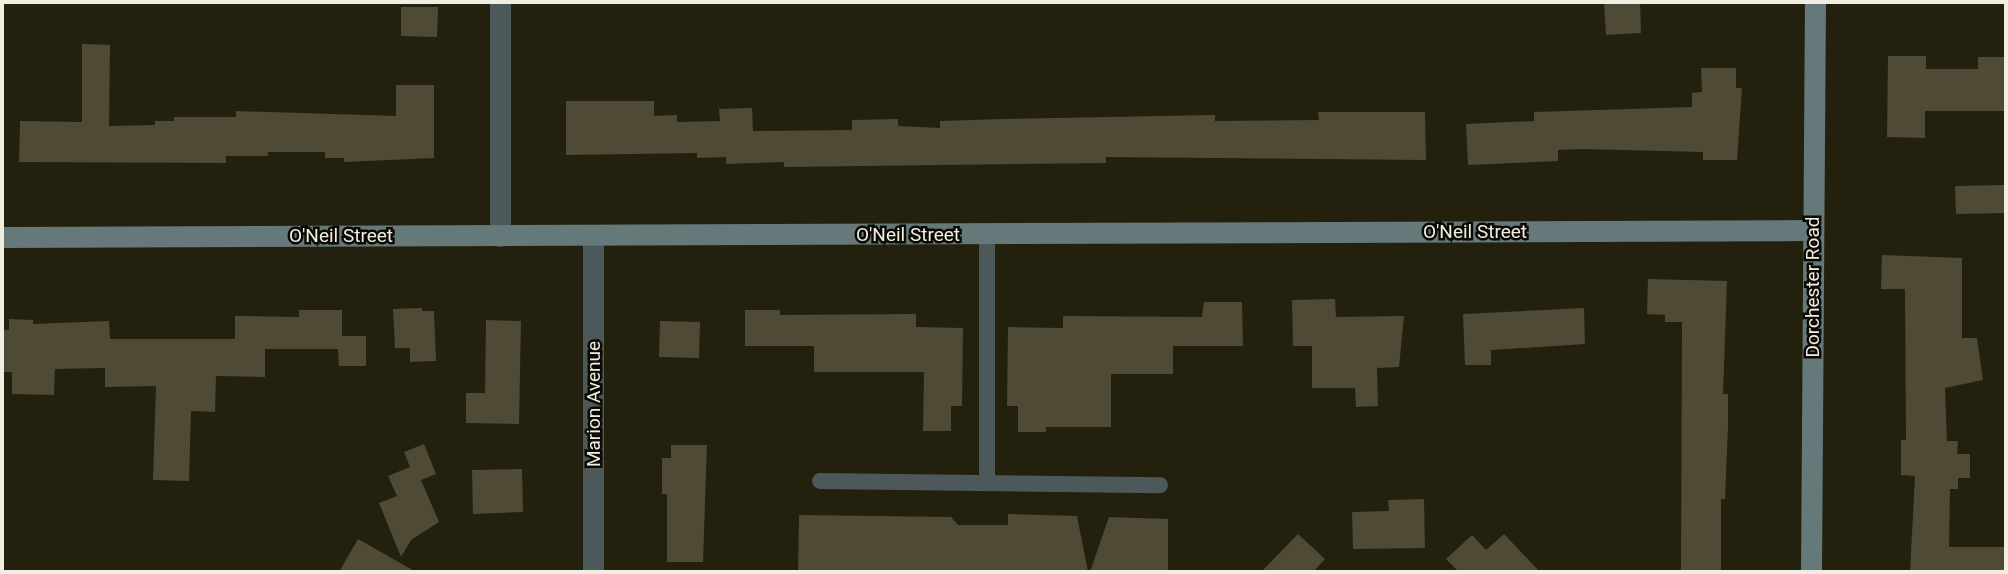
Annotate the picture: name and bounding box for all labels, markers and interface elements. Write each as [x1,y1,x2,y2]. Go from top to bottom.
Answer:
street label: Dorchester Road [1802,217,1824,357]
street label: O'Neil Street [1423,221,1527,243]
street label: O'Neil Street [856,224,960,246]
street label: O'Neil Street [289,225,393,247]
street label: Marion Avenue [583,341,605,467]

